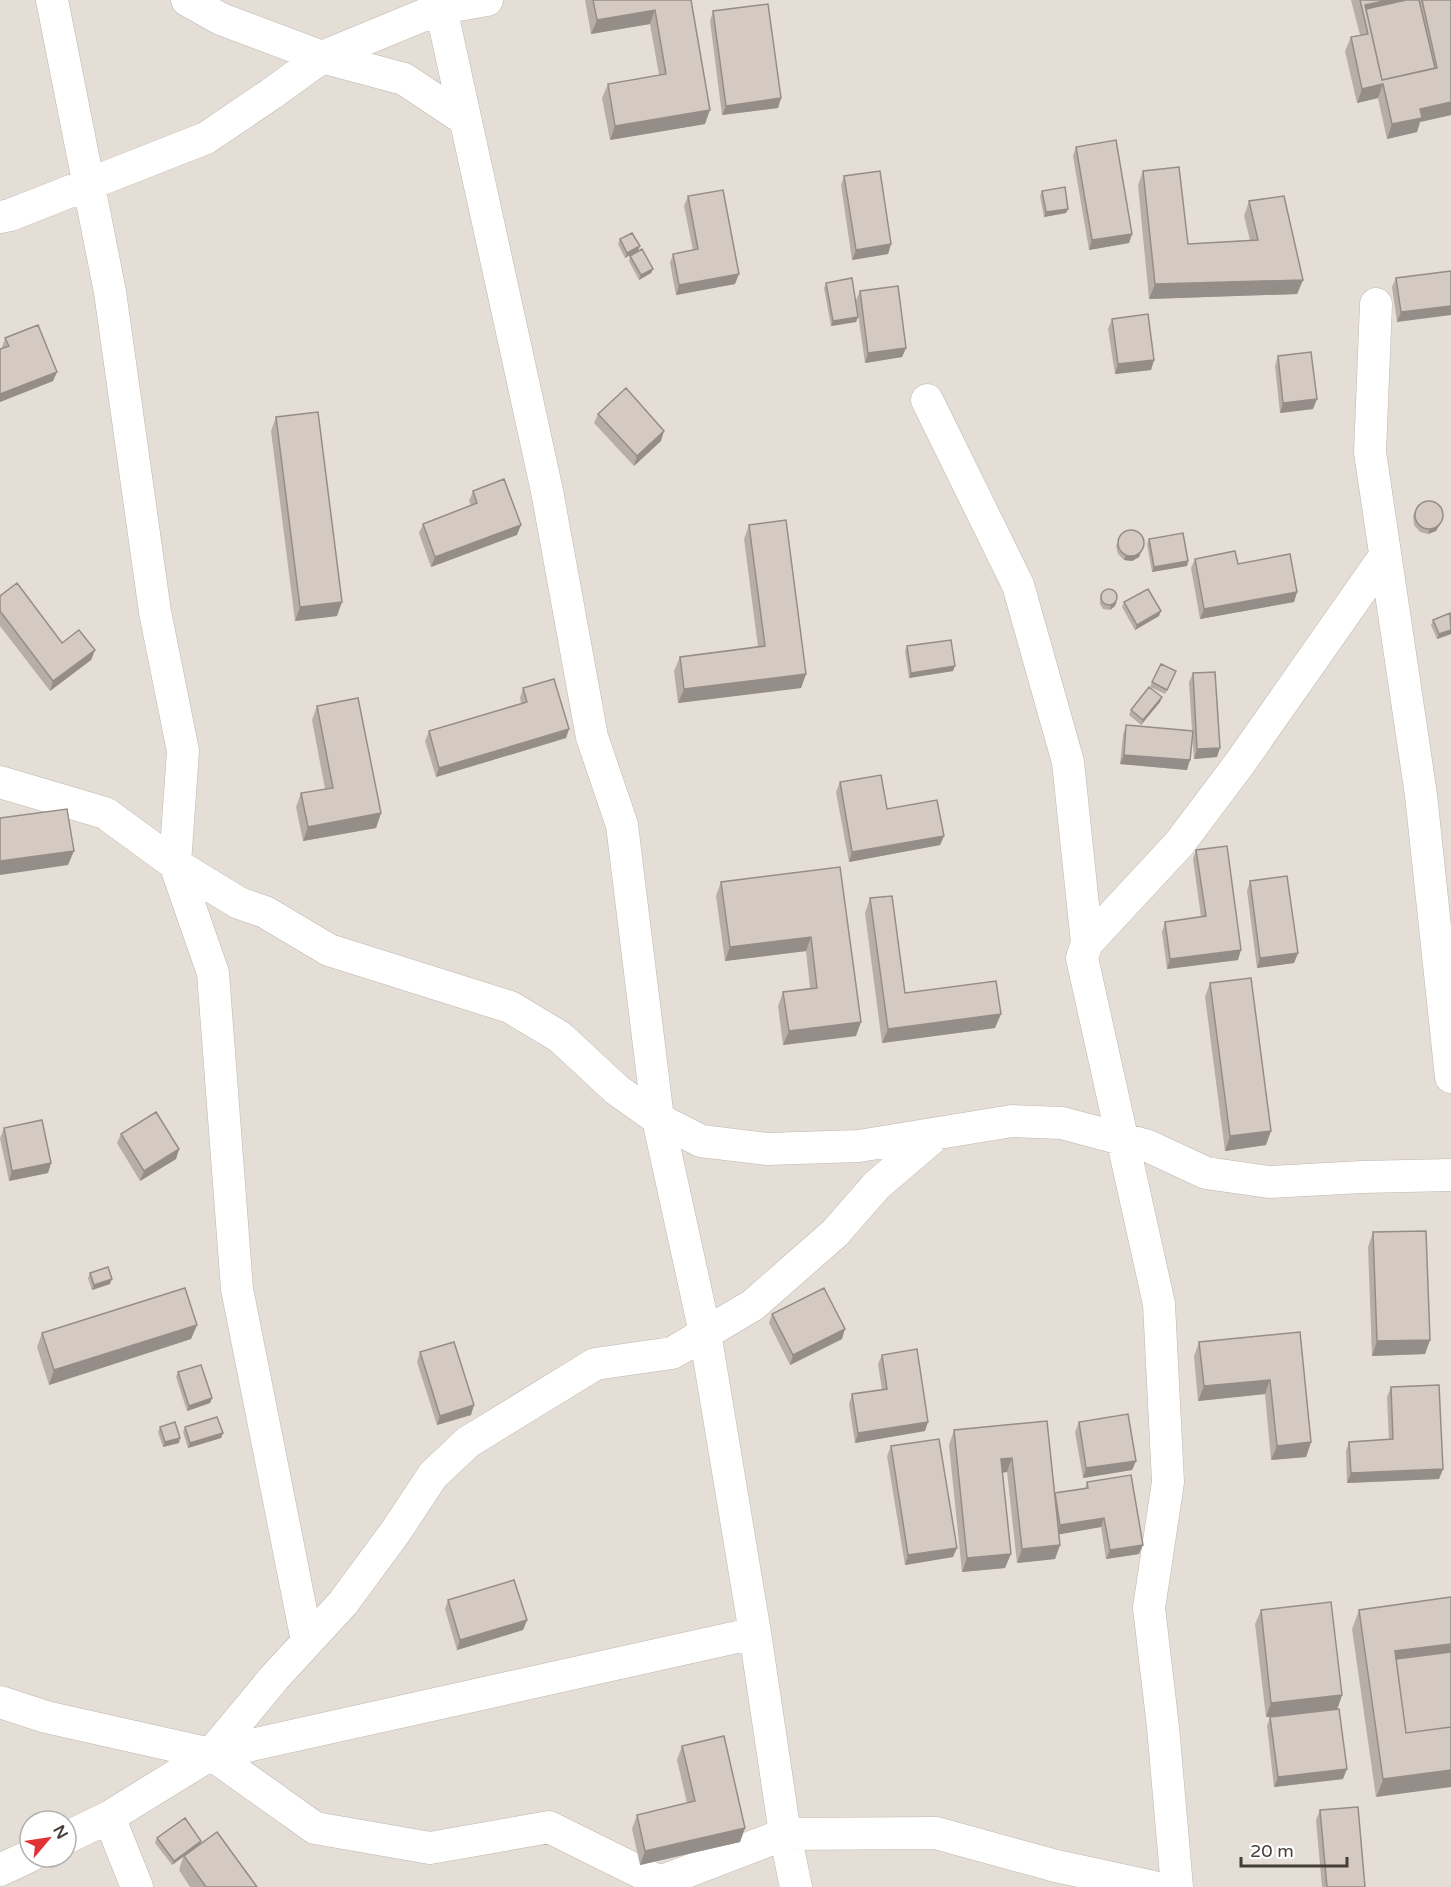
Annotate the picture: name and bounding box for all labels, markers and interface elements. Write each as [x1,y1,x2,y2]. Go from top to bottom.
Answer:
north arrow [18,1809,78,1869]
text: N [48,1822,72,1843]
scale bar [1241,1830,1348,1868]
text: 20 m [1250,1840,1294,1862]

